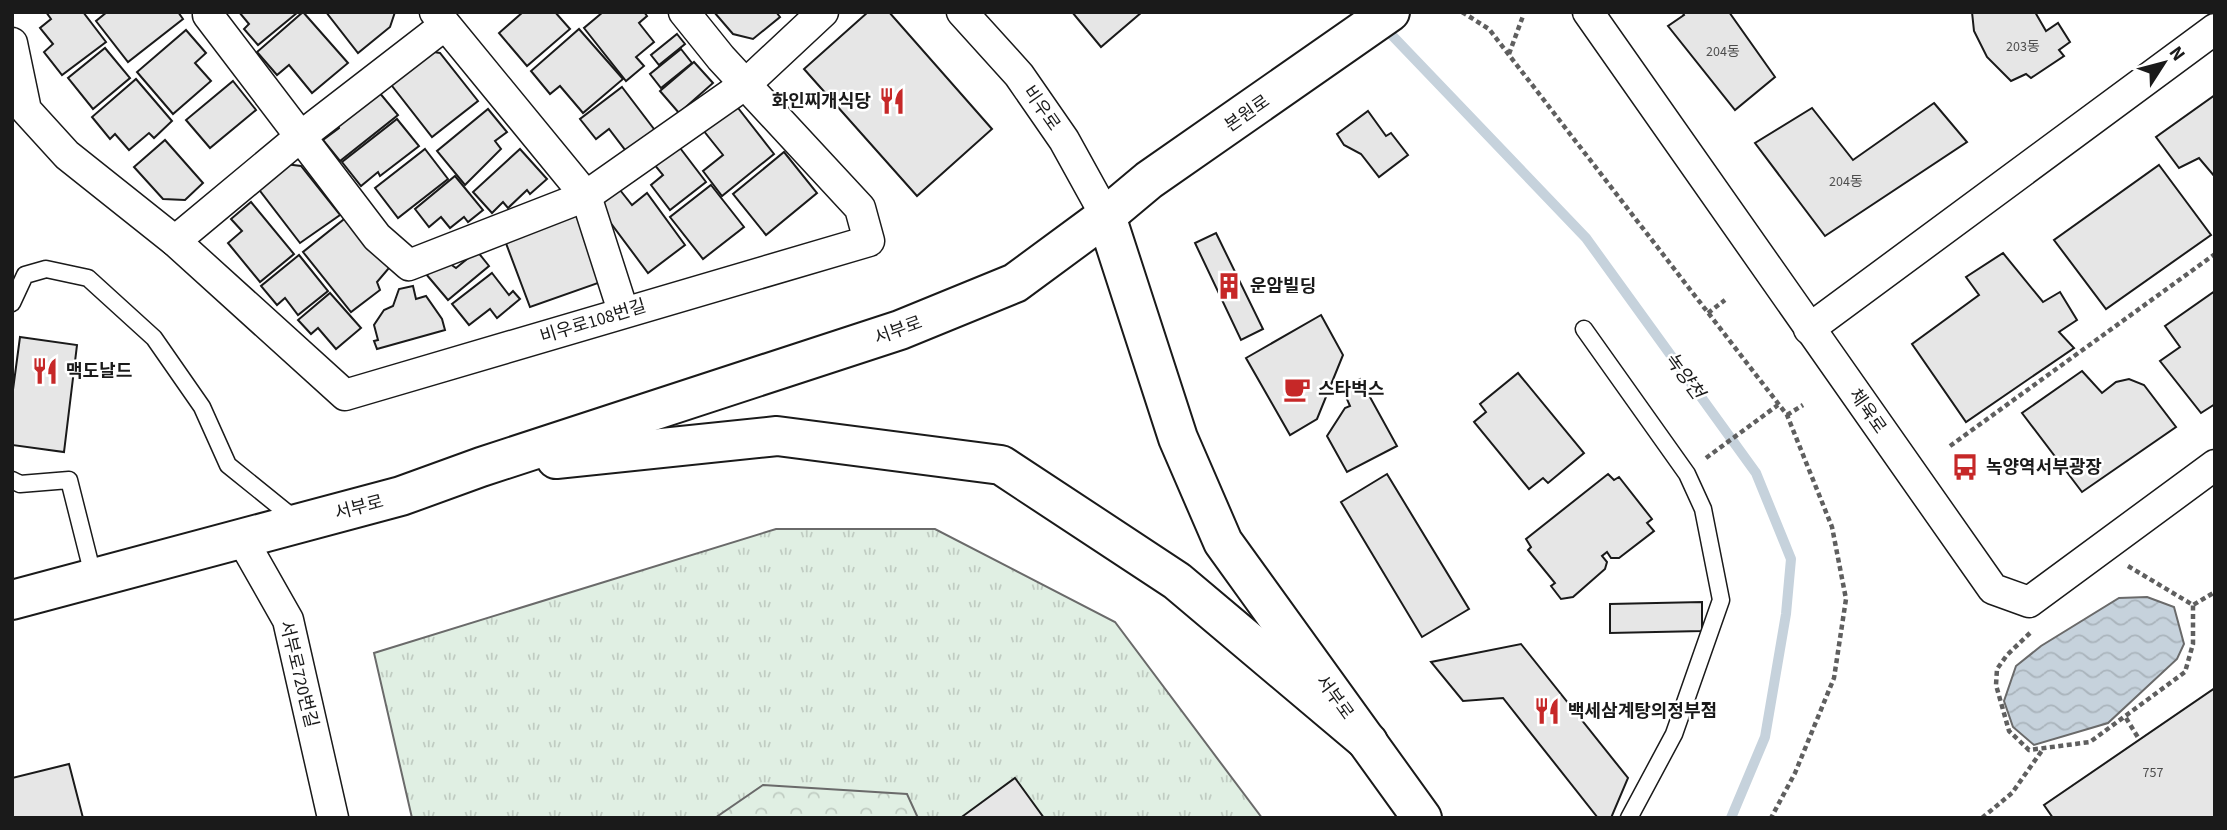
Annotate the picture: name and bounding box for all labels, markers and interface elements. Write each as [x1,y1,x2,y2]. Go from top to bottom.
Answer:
north arrow [2129,28,2199,98]
house number: 203동 [2006,37,2040,57]
text: N [2162,41,2191,67]
house number: 204동 [1706,42,1740,62]
street label: 비우로 [1017,81,1066,136]
restaurant icon: 화인찌개식당 [877,86,907,116]
place label: 화인찌개식당 [772,89,871,114]
street label: 본원로 [1220,89,1275,138]
house number: 204동 [1829,172,1863,192]
building icon: 운암빌딩 [1214,271,1244,301]
place label: 운암빌딩 [1250,274,1316,299]
street label: 비우로108번길 [537,293,649,349]
street label: 서부로 [871,310,926,351]
water label: 녹양천 [1657,347,1711,406]
restaurant icon: 맥도날드 [30,356,60,386]
place label: 맥도날드 [66,359,132,384]
cafe icon: 스타벅스 [1282,374,1312,404]
place label: 스타벅스 [1318,377,1384,402]
street label: 체육로 [1843,384,1892,439]
bus stop icon: 녹양역서부광장 [1950,452,1980,482]
place label: 녹양역서부광장 [1986,455,2102,480]
street label: 서부로 [332,489,386,526]
street label: 서부로720번길 [273,618,324,730]
street label: 서부로 [1310,670,1359,725]
restaurant icon: 백세삼계탕의정부점 [1532,696,1562,726]
place label: 백세삼계탕의정부점 [1568,699,1717,724]
house number: 757 [2143,763,2163,783]

